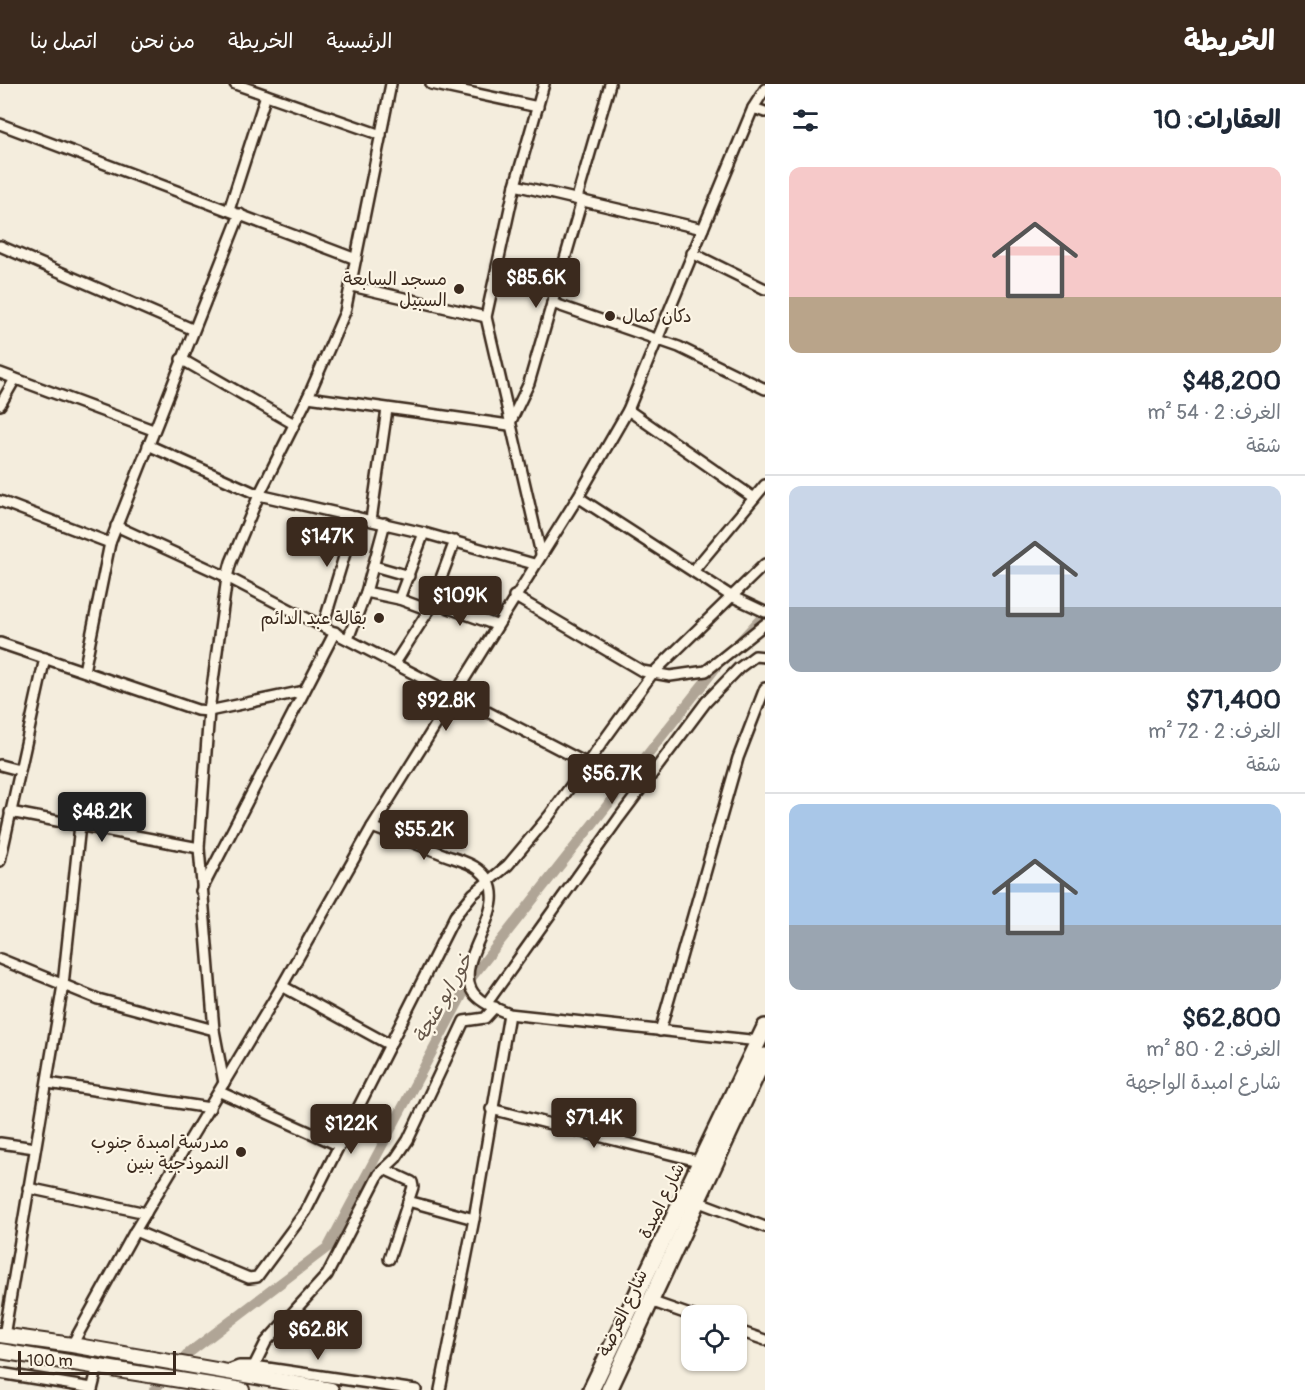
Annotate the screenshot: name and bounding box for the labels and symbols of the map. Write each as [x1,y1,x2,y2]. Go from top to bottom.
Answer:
pin: $85.6K [487,258,585,309]
place label: مسجد السابعة السبيل [343,268,447,312]
marker: مسجد السابعة السبيل [452,282,466,296]
place label: دكان كمال [622,305,692,328]
marker: دكان كمال [603,309,617,323]
pin: $147K [285,517,369,568]
pin: $109K [418,576,502,627]
place label: بقالة عبد الدائم [261,607,367,632]
marker: بقالة عبد الدائم [372,611,386,625]
pin: $92.8K [397,681,495,732]
pin: $56.7K [563,754,661,805]
pin: $48.2K [53,792,151,843]
pin: $55.2K [375,810,473,861]
water label: خور ابو عنجة [407,948,479,1047]
pin: $71.4K [545,1098,643,1149]
pin: $122K [309,1104,393,1155]
place label: مدرسة امبدة جنوب النموذجية بنين [91,1131,229,1175]
marker: مدرسة امبدة جنوب النموذجية بنين [234,1145,248,1159]
street label: شارع امبدة [634,1159,690,1243]
street label: شارع العرضة [593,1266,653,1360]
pin: $62.8K [269,1310,367,1361]
scale bar [18,1348,176,1376]

